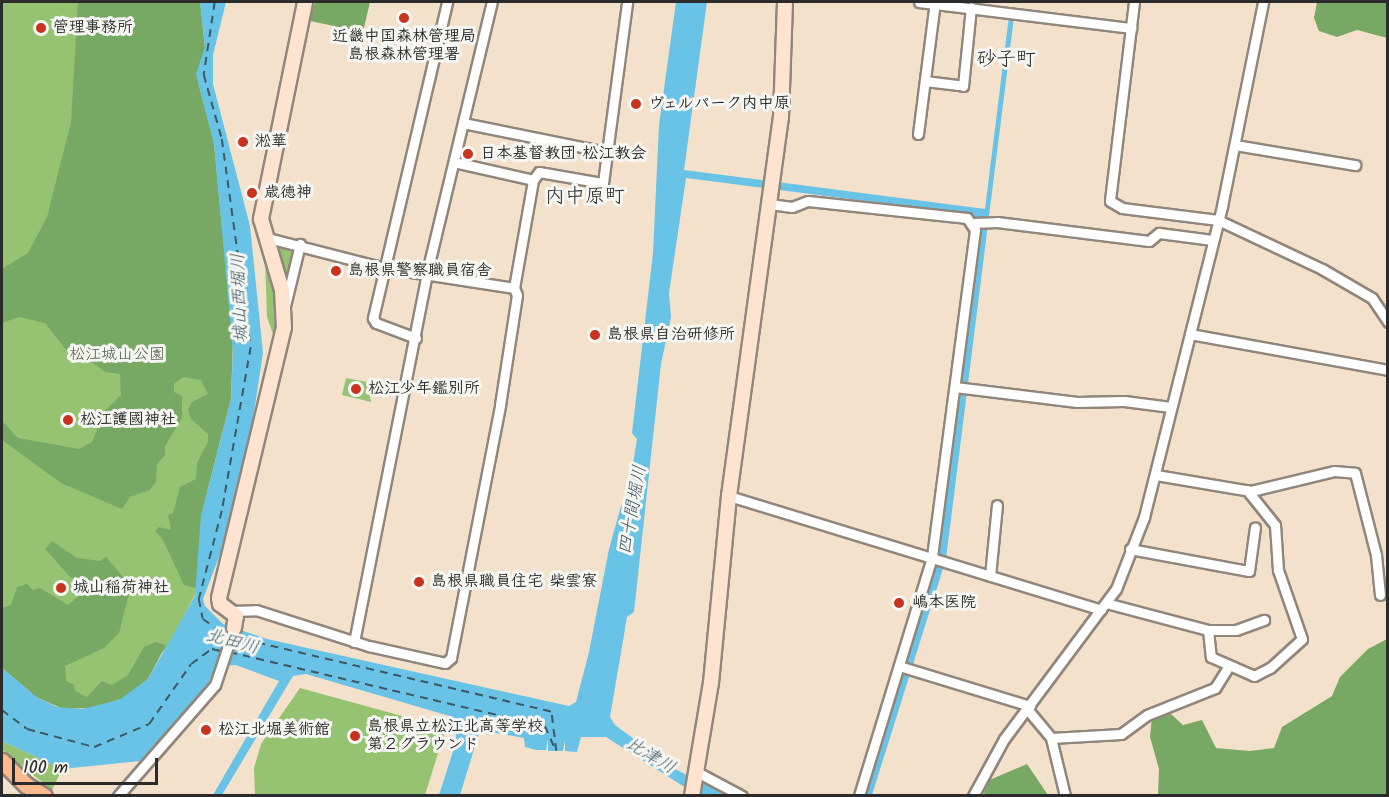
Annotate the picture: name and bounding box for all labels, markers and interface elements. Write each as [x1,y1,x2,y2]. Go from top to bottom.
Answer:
marker: 近畿中国森林管理局 島根森林管理署 [397,11,411,25]
place label: 管理事務所 [53,18,133,38]
marker: 管理事務所 [34,21,48,35]
place label: 近畿中国森林管理局 島根森林管理署 [332,27,476,65]
district label: 砂子町 [976,48,1036,72]
place label: ヴェルパーク内中原 [648,94,792,114]
marker: ヴェルパーク内中原 [629,97,643,111]
place label: 淞華 [255,132,287,152]
marker: 淞華 [236,135,250,149]
place label: 日本基督教団 松江教会 [480,144,646,164]
marker: 日本基督教団 松江教会 [461,147,475,161]
place label: 歳徳神 [264,183,312,203]
district label: 内中原町 [545,185,625,209]
marker: 歳徳神 [245,186,259,200]
water label: 城山西堀川 [229,253,253,343]
place label: 島根県警察職員宿舎 [348,261,492,281]
marker: 島根県警察職員宿舎 [329,264,343,278]
place label: 島根県自治研修所 [607,325,735,345]
marker: 島根県自治研修所 [588,328,602,342]
park label: 松江城山公園 [69,345,165,365]
place label: 松江少年鑑別所 [368,379,480,399]
marker: 松江少年鑑別所 [349,382,363,396]
place label: 松江護國神社 [80,410,176,430]
marker: 松江護國神社 [61,413,75,427]
water label: 四十間堀川 [616,464,652,556]
place label: 島根県職員住宅 柴雲寮 [431,572,597,592]
marker: 島根県職員住宅 柴雲寮 [412,575,426,589]
place label: 城山稲荷神社 [73,578,169,598]
marker: 城山稲荷神社 [54,581,68,595]
place label: 嶋本医院 [912,593,976,613]
marker: 嶋本医院 [890,594,908,612]
water label: 北田川 [203,626,261,660]
place label: 島根県立松江北高等学校 第２グラウンド [367,717,543,755]
place label: 松江北堀美術館 [218,720,330,740]
marker: 松江北堀美術館 [199,723,213,737]
marker: 島根県立松江北高等学校 第２グラウンド [348,729,362,743]
water label: 比津川 [621,734,679,780]
scale bar [15,746,160,784]
text: 100 m [23,754,68,783]

